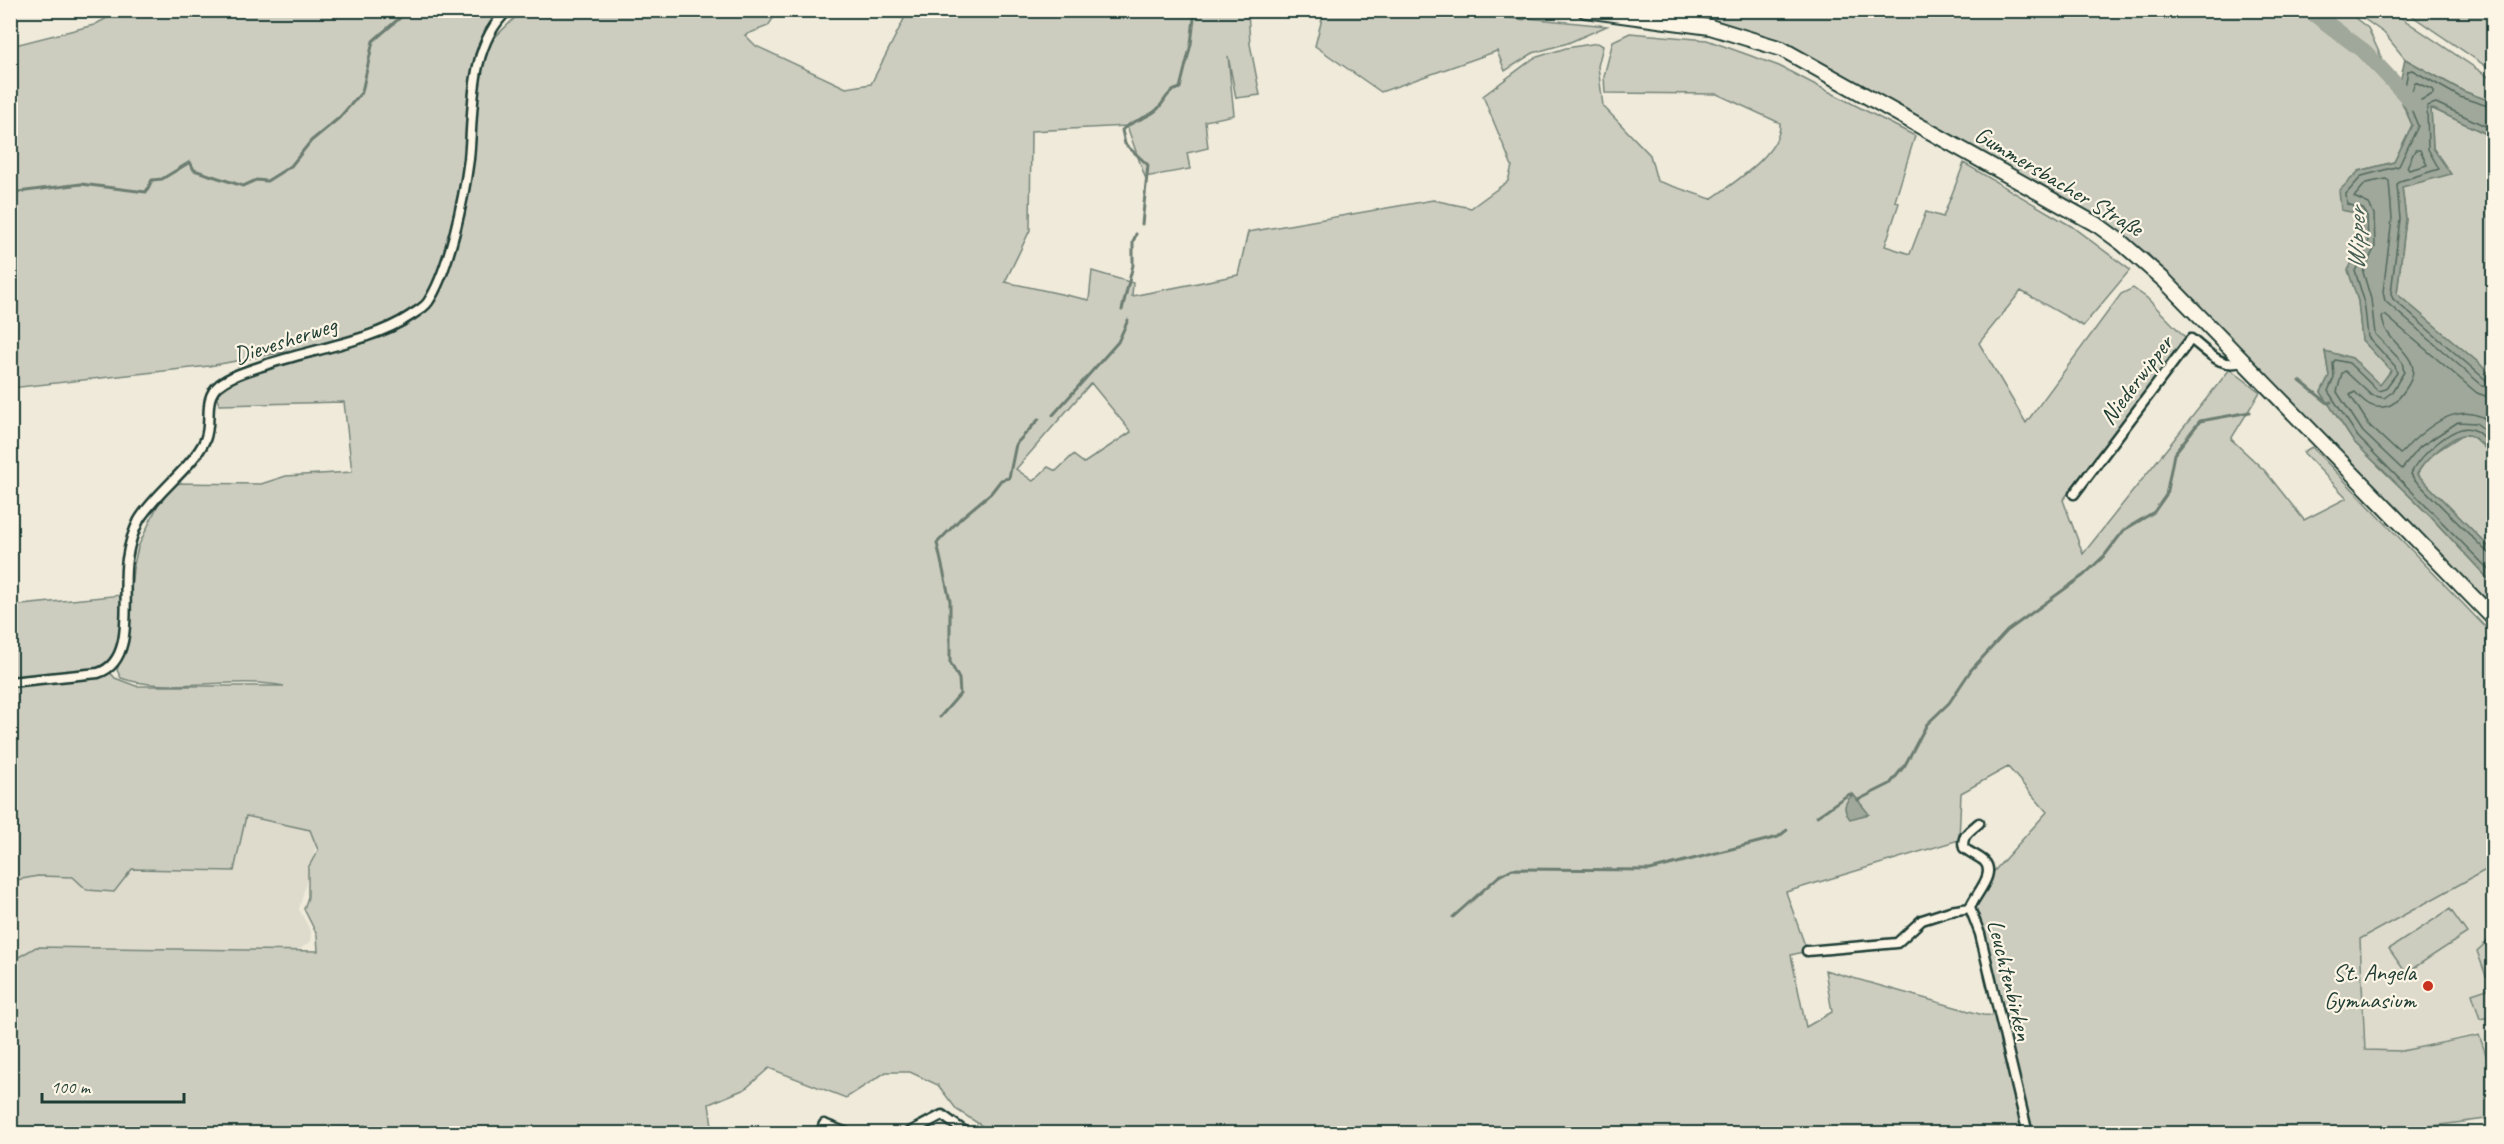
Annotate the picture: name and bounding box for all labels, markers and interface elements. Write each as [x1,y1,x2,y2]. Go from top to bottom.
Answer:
street label: Gummersbacher Straße [1969,119,2151,244]
water label: Wipper [2339,203,2373,270]
street label: Dievesherweg [230,309,342,371]
street label: Niederwipper [2093,327,2181,431]
street label: Leuchtenbirken [1980,916,2040,1044]
place label: St. Angela Gymnasium [2324,957,2417,1015]
marker: St. Angela Gymnasium [2421,979,2435,993]
scale bar [42,1066,184,1104]
text: 100 m [51,1076,92,1098]

